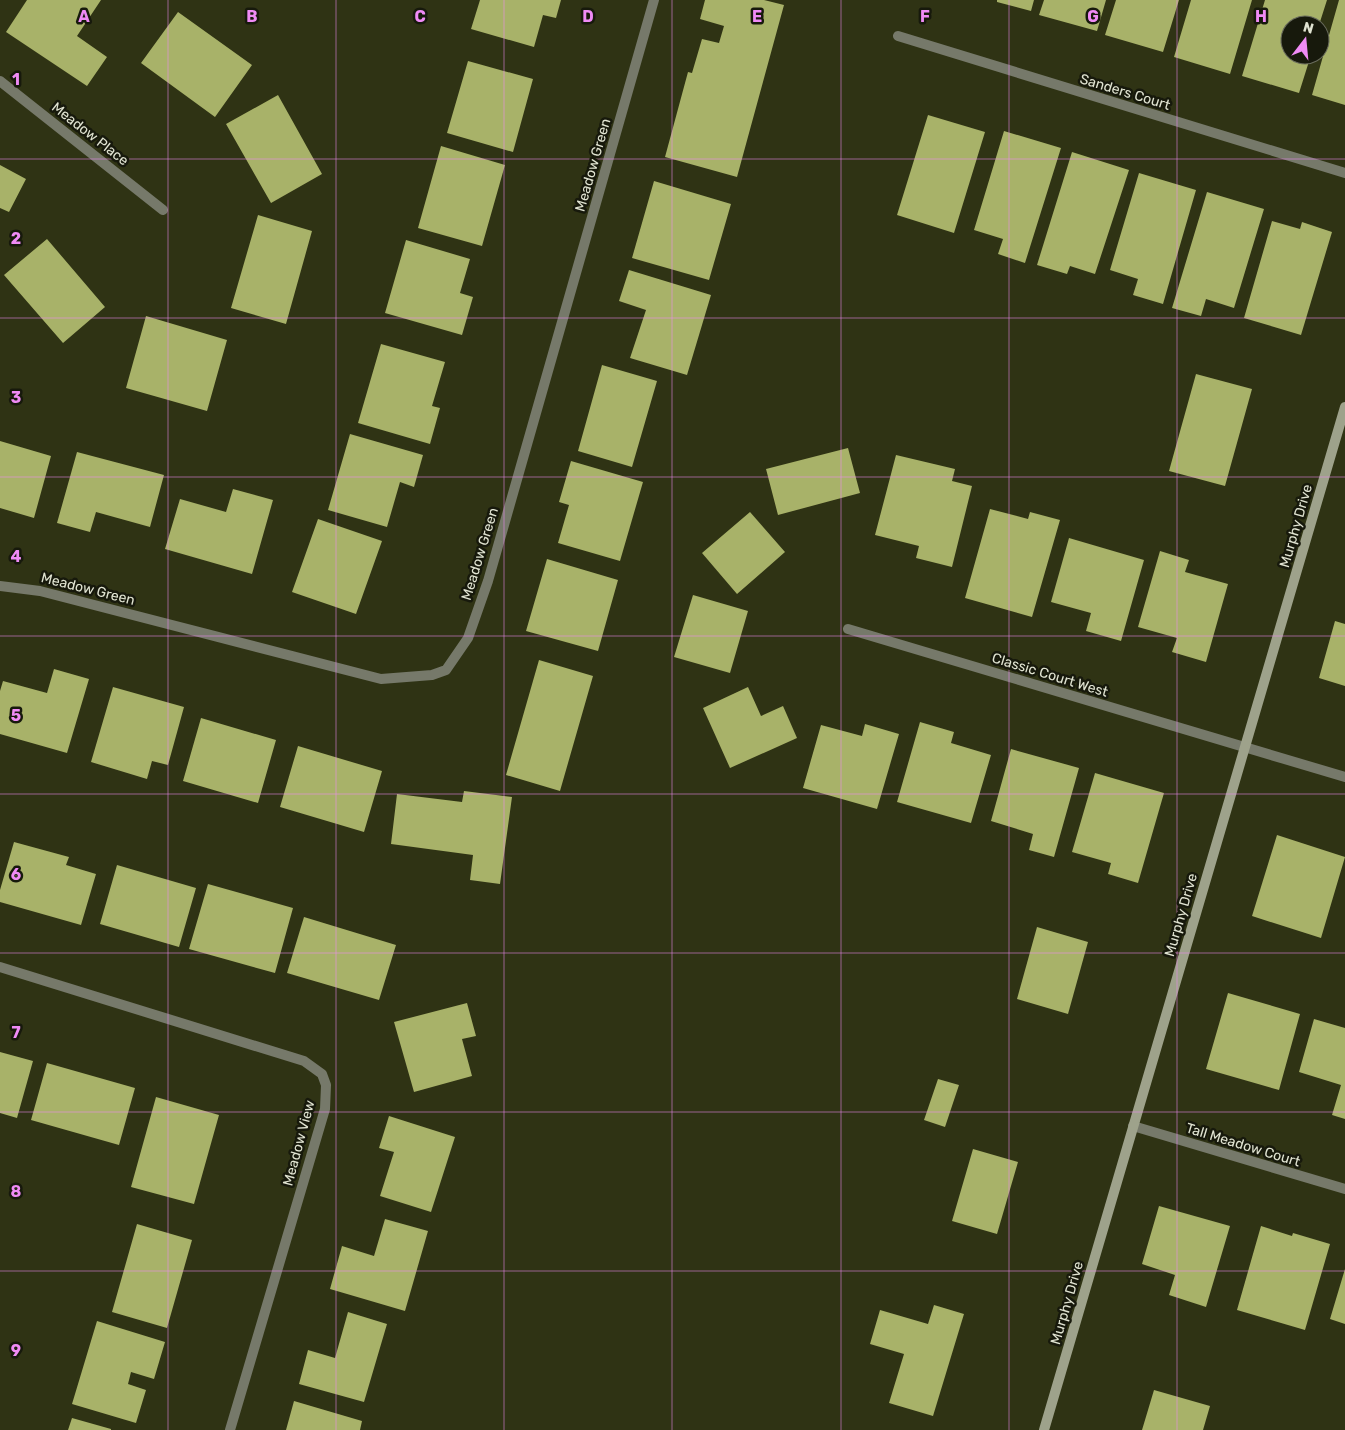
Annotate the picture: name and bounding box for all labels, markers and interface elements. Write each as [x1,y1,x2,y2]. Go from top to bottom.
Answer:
text: A [78,7,90,26]
text: B [246,7,258,26]
text: C [414,7,426,26]
text: D [582,7,594,26]
text: E [752,7,762,26]
text: F [920,7,930,26]
text: G [1087,7,1099,26]
text: H [1255,7,1267,26]
north arrow [1280,15,1330,65]
text: N [1301,18,1316,38]
text: 1 [12,70,20,89]
street label: Sanders Court [1078,70,1173,114]
street label: Meadow Place [48,99,132,169]
street label: Meadow Green [572,116,614,214]
text: 2 [11,229,21,248]
text: 3 [11,388,21,407]
street label: Murphy Drive [1276,482,1316,570]
street label: Meadow Green [458,506,502,602]
text: 4 [11,547,22,566]
street label: Meadow Green [39,569,137,609]
street label: Classic Court West [990,649,1111,701]
text: 5 [11,706,21,725]
text: 6 [11,865,21,884]
street label: Murphy Drive [1161,871,1201,959]
text: 7 [11,1023,21,1042]
street label: Meadow View [279,1098,319,1188]
street label: Tall Meadow Court [1184,1120,1303,1171]
text: 8 [11,1182,22,1201]
street label: Murphy Drive [1047,1259,1087,1347]
text: 9 [11,1341,21,1360]

